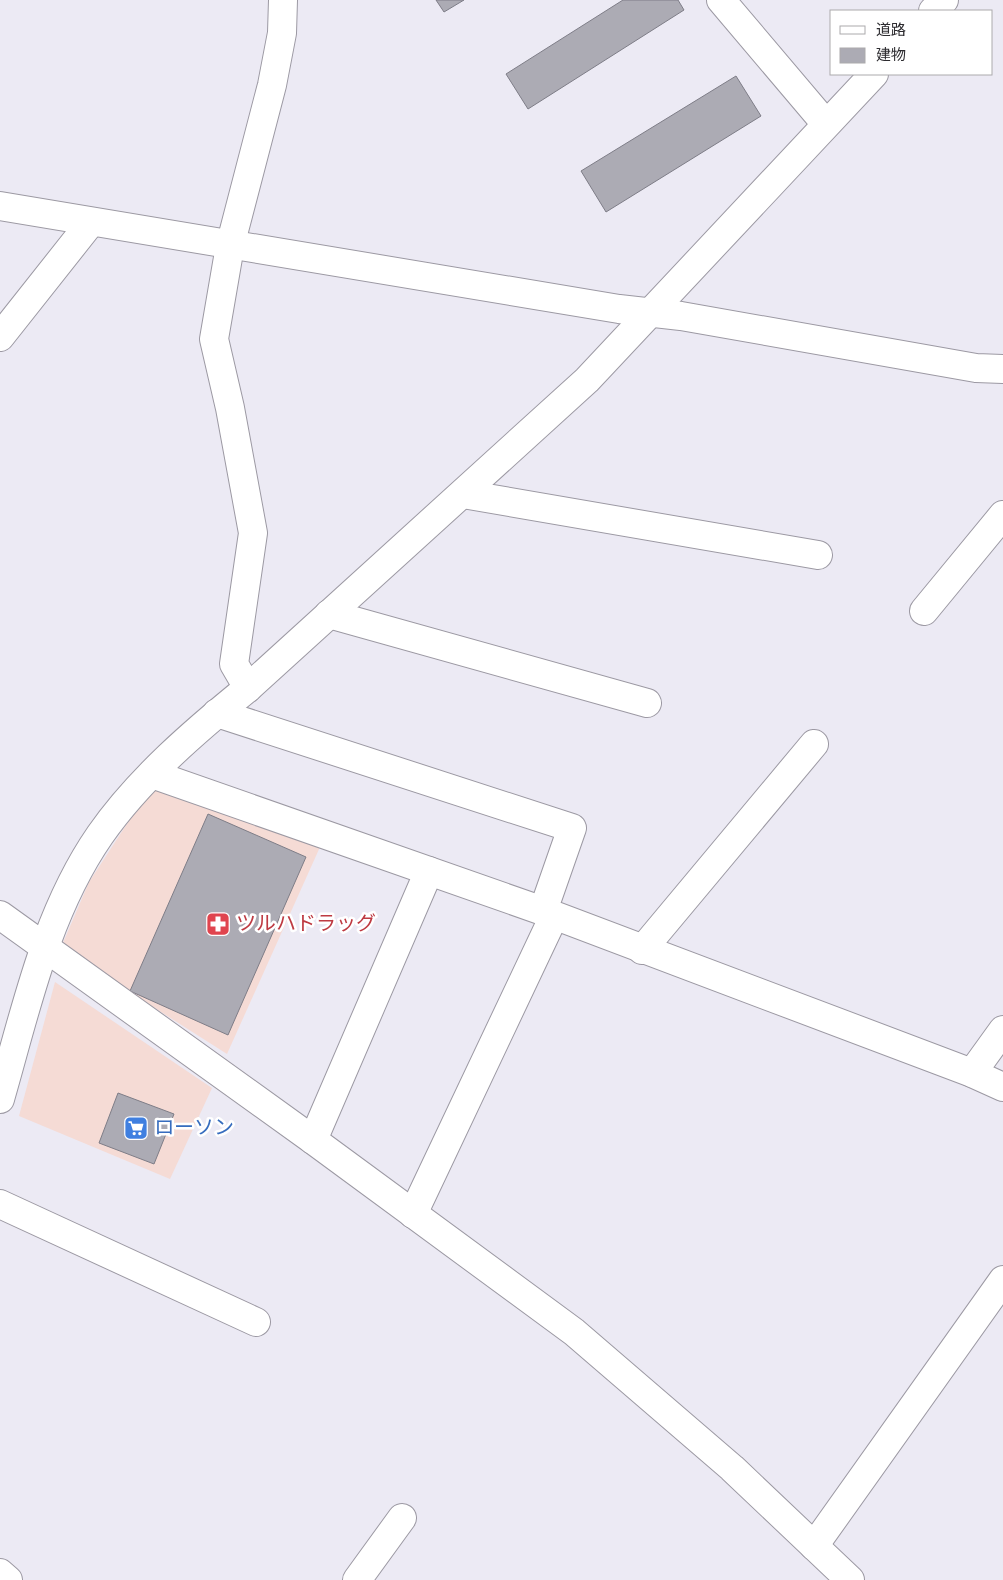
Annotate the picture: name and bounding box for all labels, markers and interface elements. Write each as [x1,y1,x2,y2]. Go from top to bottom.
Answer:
legend [830,10,993,75]
text: 道路 [876,19,906,42]
text: 建物 [876,44,906,67]
place label: ツルハドラッグ [236,909,376,939]
pharmacy icon: ツルハドラッグ [205,911,231,937]
place label: ローソン [154,1113,234,1143]
supermarket icon: ローソン [123,1115,149,1141]

